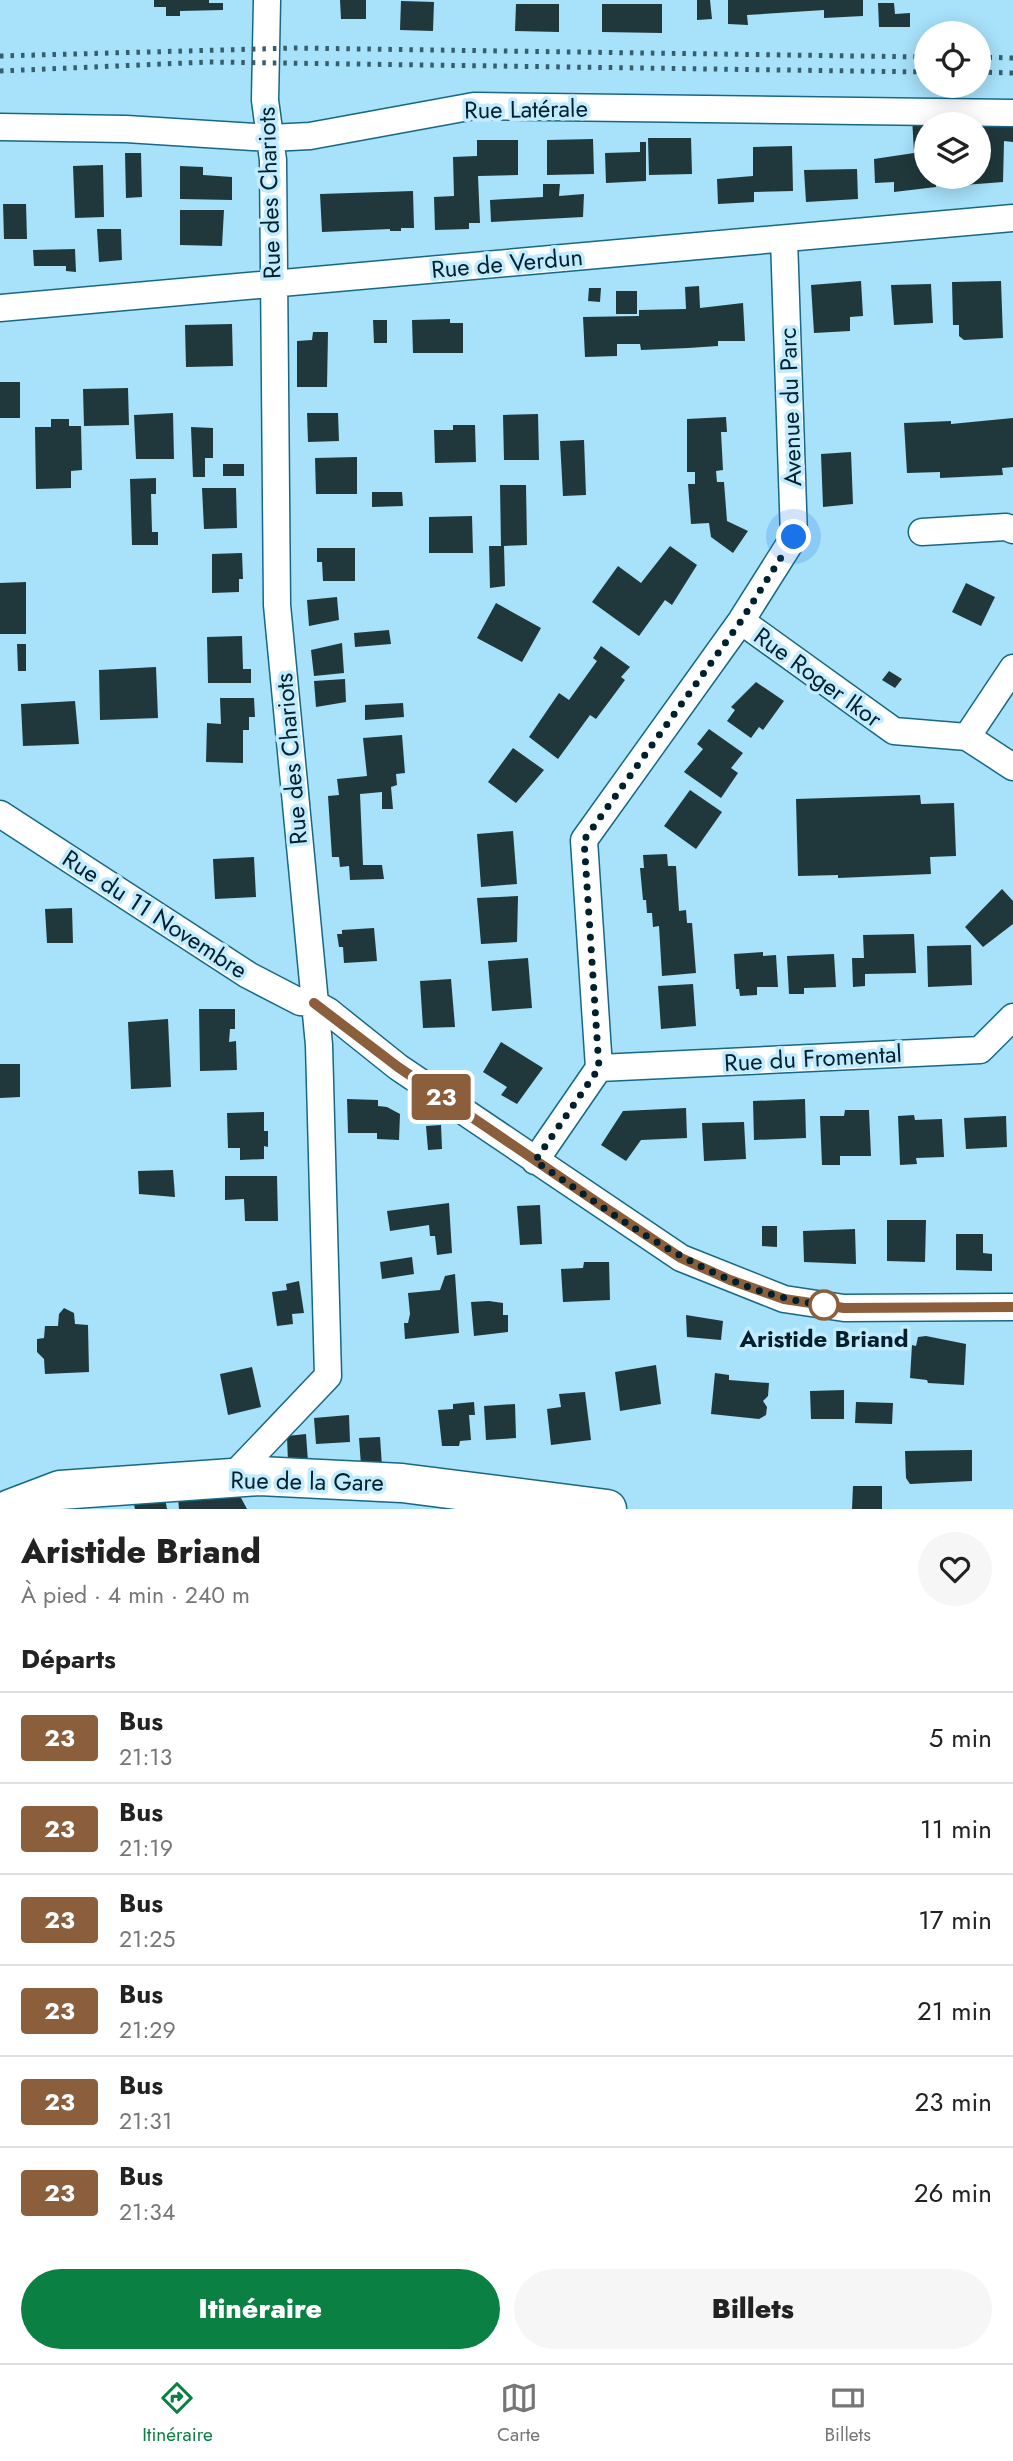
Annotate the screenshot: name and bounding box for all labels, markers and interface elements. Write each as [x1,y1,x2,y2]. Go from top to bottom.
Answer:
map controls [914,21,991,189]
button: locate [914,21,991,98]
street label: Rue Latérale [464,90,588,128]
street label: Rue des Chariots [249,106,289,280]
button: layers [914,112,991,189]
street label: Rue de Verdun [430,239,584,287]
street label: Avenue du Parc [770,327,810,487]
your location [776,519,811,554]
street label: Rue Roger Ikor [747,618,890,736]
street label: Rue des Chariots [266,672,316,846]
street label: Rue du 11 Novembre [56,841,254,987]
street label: Rue du Fromental [723,1036,903,1080]
line badge: 23 [410,1074,472,1120]
text: 23 [426,1079,456,1114]
marker: Aristide Briand [809,1290,839,1320]
place label: Aristide Briand [738,1321,909,1356]
street label: Rue de la Gare [230,1462,384,1500]
text: Aristide Briand [21,1528,261,1575]
button: heart [918,1532,992,1606]
text: À pied · 4 min · 240 m [21,1578,250,1612]
text: Départs [21,1640,116,1678]
text: Bus [119,1702,163,1740]
text: 5 min [929,1719,992,1757]
text: 23 [44,1720,75,1755]
text: 21:13 [119,1740,172,1774]
text: Bus [119,1793,163,1831]
text: 11 min [920,1810,992,1848]
text: 23 [44,1811,75,1846]
text: 21:19 [119,1831,173,1865]
text: Bus [119,1884,163,1922]
text: 17 min [918,1901,992,1939]
text: 23 [44,1902,75,1937]
text: 21:25 [119,1922,175,1956]
text: Bus [119,1975,163,2013]
text: 21 min [917,1992,992,2030]
text: 23 [44,1993,75,2028]
text: 21:29 [119,2013,176,2047]
text: Bus [119,2066,163,2104]
text: 23 min [915,2083,992,2121]
text: 23 [44,2084,75,2119]
text: 21:31 [119,2104,172,2138]
text: Bus [119,2157,163,2195]
text: 26 min [914,2174,992,2212]
text: 23 [44,2175,75,2210]
text: 21:34 [119,2195,175,2229]
button: Itinéraire [21,2269,500,2349]
button: Billets [514,2269,992,2349]
tab: Itinéraire [142,2379,213,2448]
tab: Carte [497,2379,540,2448]
tab: Billets [825,2379,871,2448]

